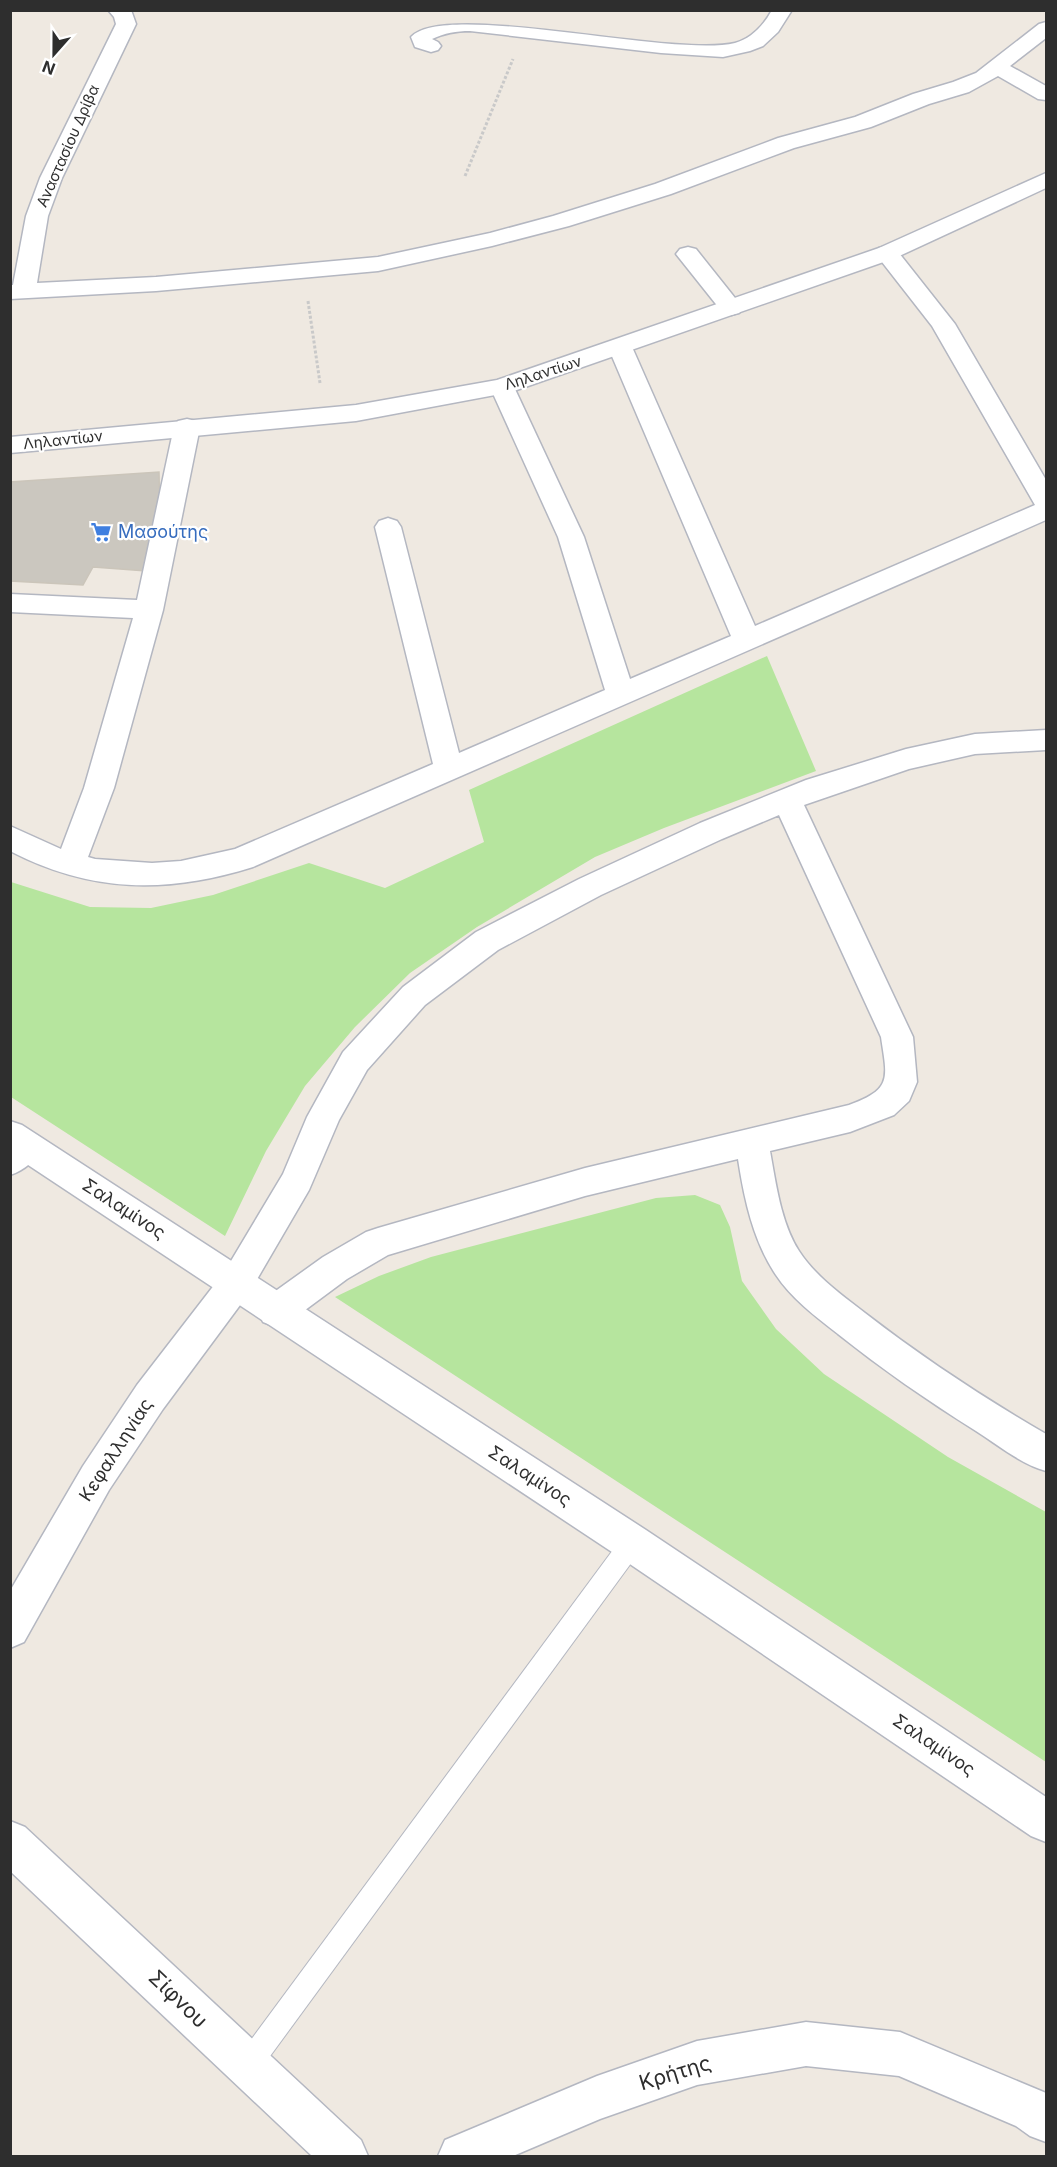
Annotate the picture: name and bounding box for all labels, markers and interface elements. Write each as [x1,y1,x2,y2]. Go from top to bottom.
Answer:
north arrow [24,24,84,84]
text: N [39,56,58,80]
street label: Αναστασίου Δρίβα [32,82,103,210]
street label: Ληλαντίων [502,351,584,394]
street label: Ληλαντίων [22,426,104,453]
supermarket icon: Μασούτης [89,520,113,544]
place label: Μασούτης [118,521,208,542]
street label: Σαλαμίνος [79,1174,170,1243]
street label: Κεφαλληνίας [75,1394,157,1505]
street label: Σαλαμίνος [485,1441,576,1510]
street label: Σαλαμίνος [889,1709,979,1780]
street label: Σίφνου [144,1965,213,2033]
street label: Κρήτης [636,2050,714,2095]

